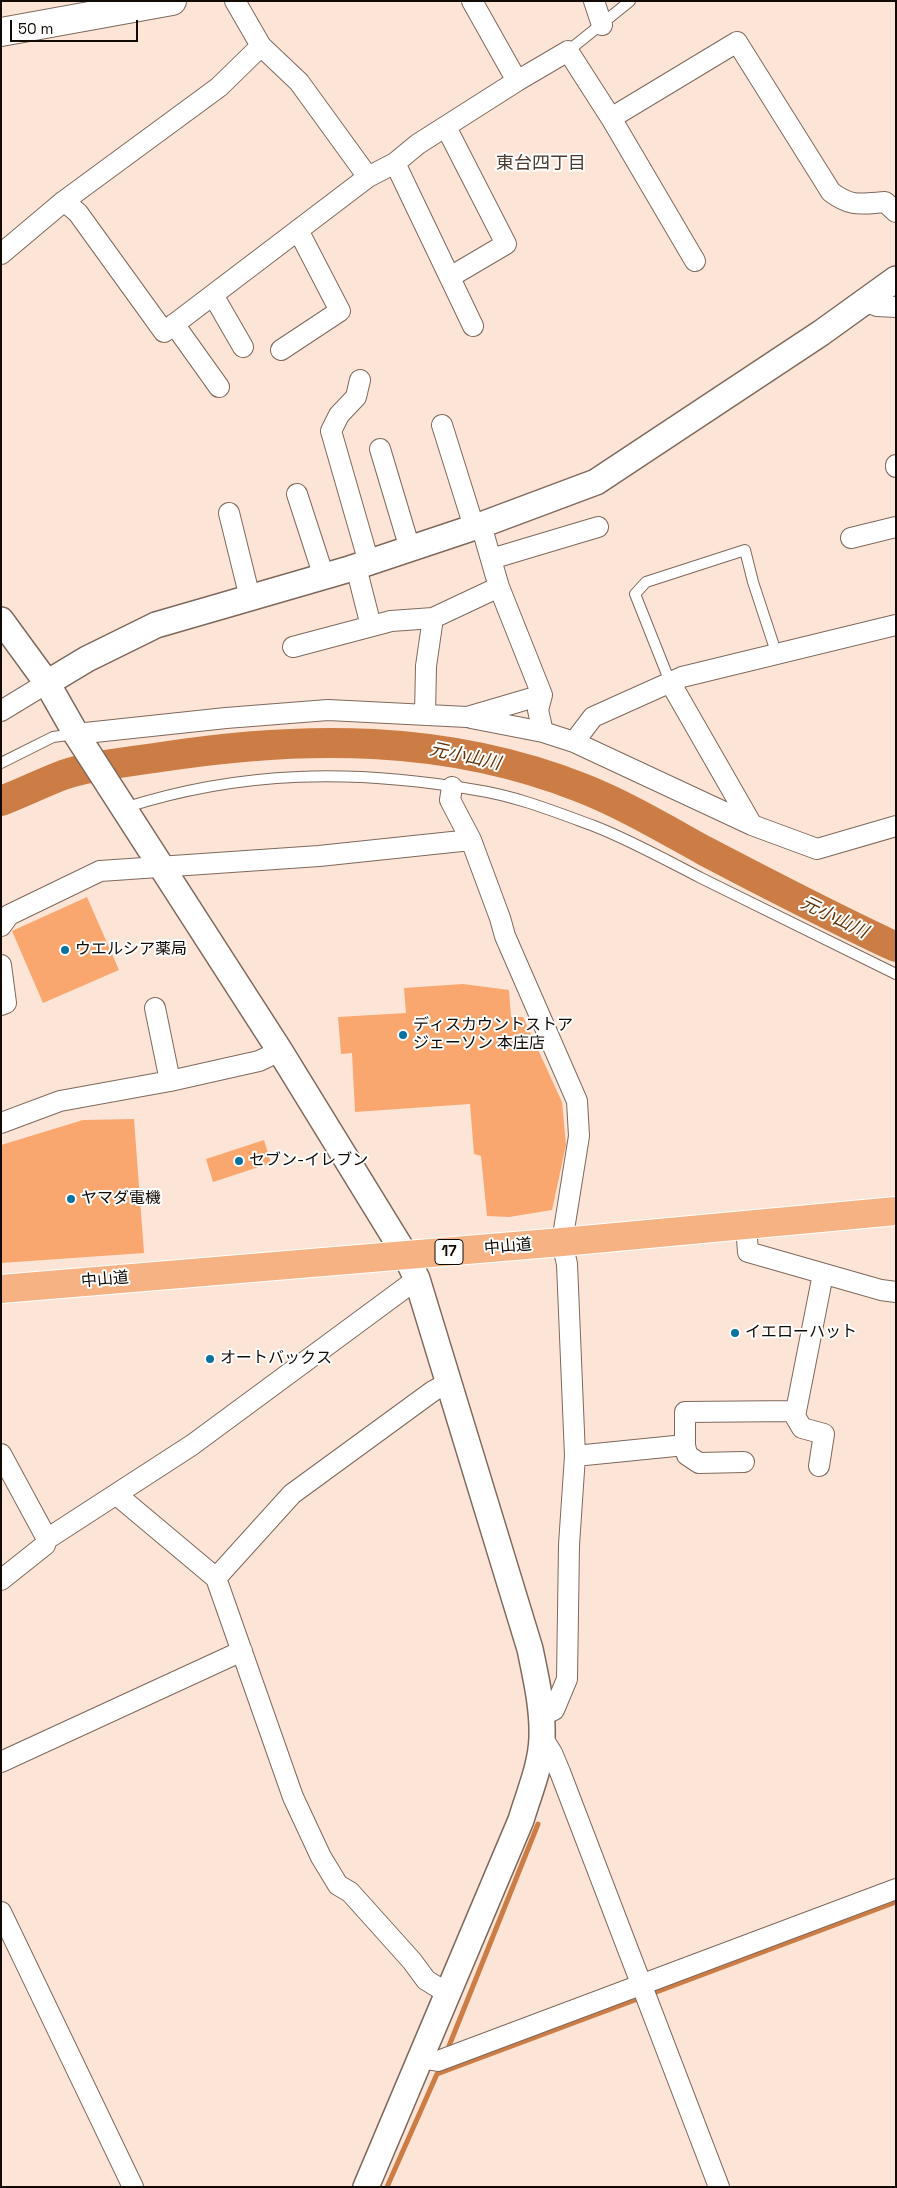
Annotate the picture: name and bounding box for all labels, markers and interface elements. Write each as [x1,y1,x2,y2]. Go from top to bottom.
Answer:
scale bar [12,10,140,42]
text: 50 m [18,19,53,38]
district label: 東台四丁目 [496,153,586,175]
water label: 元小山川 [428,739,502,775]
water label: 元小山川 [797,893,871,943]
place label: ウエルシア薬局 [75,940,187,960]
marker: ウエルシア薬局 [59,944,71,956]
place label: ディスカウントストア ジェーソン 本庄店 [413,1016,573,1054]
marker: ディスカウントストア ジェーソン 本庄店 [397,1029,409,1041]
place label: セブン-イレブン [249,1151,368,1171]
marker: セブン-イレブン [233,1155,245,1167]
place label: ヤマダ電機 [81,1189,161,1209]
marker: ヤマダ電機 [65,1193,77,1205]
street label: 中山道 [483,1235,533,1259]
road number: 17 [435,1240,463,1264]
street label: 中山道 [80,1268,130,1292]
place label: イエローハット [745,1323,857,1343]
marker: イエローハット [729,1327,741,1339]
place label: オートバックス [220,1349,332,1369]
marker: オートバックス [204,1353,216,1365]

